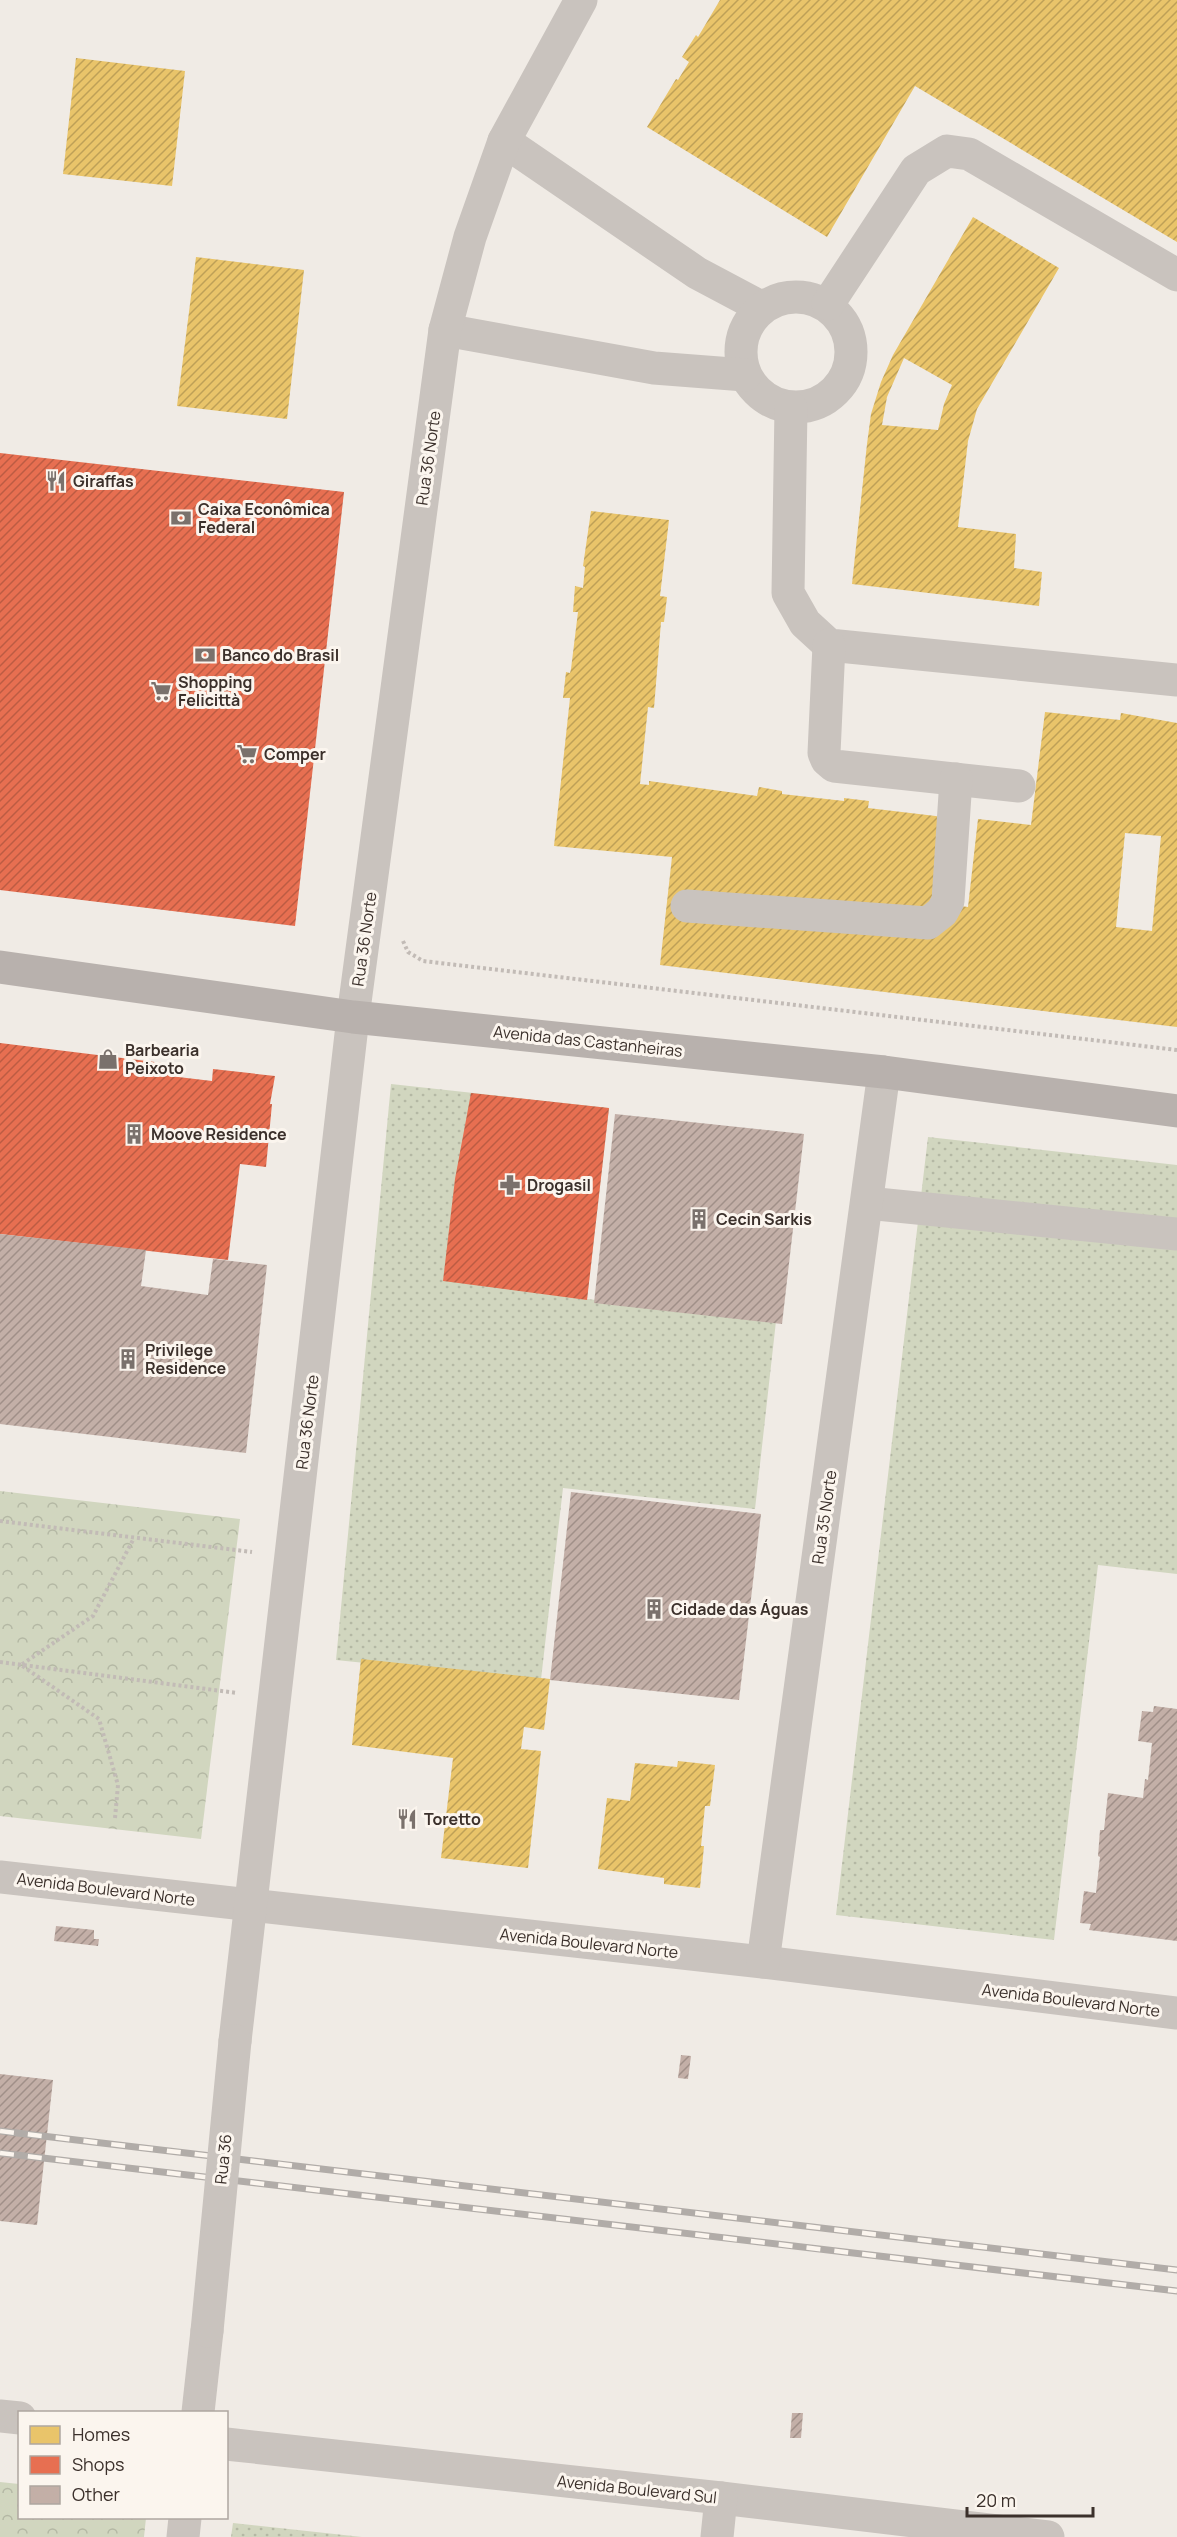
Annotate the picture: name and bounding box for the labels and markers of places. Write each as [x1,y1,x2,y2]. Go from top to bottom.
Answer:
restaurant icon: Giraffas [44,469,68,493]
place label: Giraffas [73,470,134,492]
place label: Caixa Econômica Federal [198,498,330,538]
bank icon: Caixa Econômica Federal [169,506,193,530]
bank icon: Banco do Brasil [193,643,217,667]
place label: Banco do Brasil [222,644,339,666]
place label: Shopping Felicittà [178,671,252,711]
supermarket icon: Shopping Felicittà [149,679,173,703]
supermarket icon: Comper [235,742,259,766]
place label: Comper [264,743,326,765]
place label: Barbearia Peixoto [125,1039,199,1079]
shop icon: Barbearia Peixoto [96,1047,120,1071]
building icon: Moove Residence [122,1122,146,1146]
place label: Moove Residence [151,1123,287,1145]
pharmacy icon: Drogasil [498,1173,522,1197]
place label: Drogasil [527,1174,591,1196]
building icon: Cecin Sarkis [687,1207,711,1231]
place label: Cecin Sarkis [716,1208,812,1230]
place label: Privilege Residence [145,1339,226,1379]
building icon: Privilege Residence [116,1347,140,1371]
building icon: Cidade das Águas [642,1597,666,1621]
place label: Cidade das Águas [671,1598,809,1620]
restaurant icon: Toretto [395,1807,419,1831]
place label: Toretto [424,1808,481,1830]

